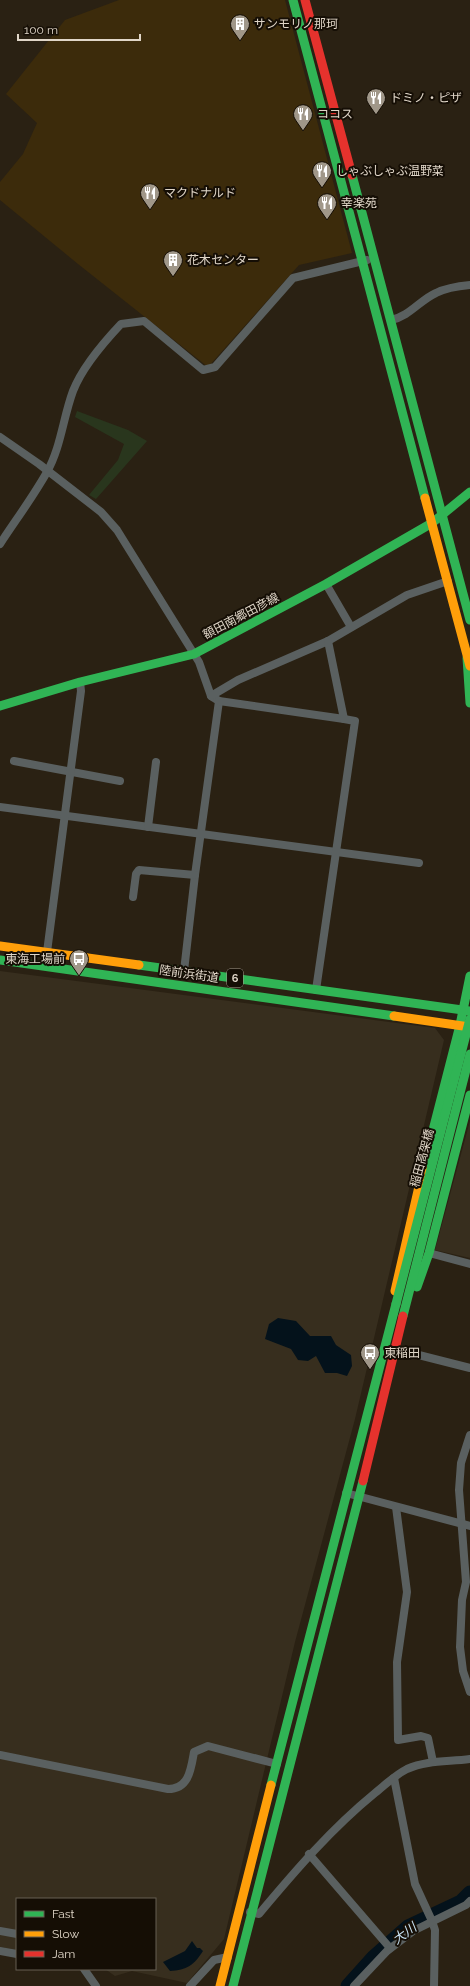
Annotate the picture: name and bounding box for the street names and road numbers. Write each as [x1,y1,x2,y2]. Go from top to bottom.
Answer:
street label: 額田南郷田彦線 [201,590,281,642]
street label: 陸前浜街道 [158,963,220,985]
road number: 6 [227,969,243,987]
street label: 稲田高架橋 [407,1127,437,1189]

